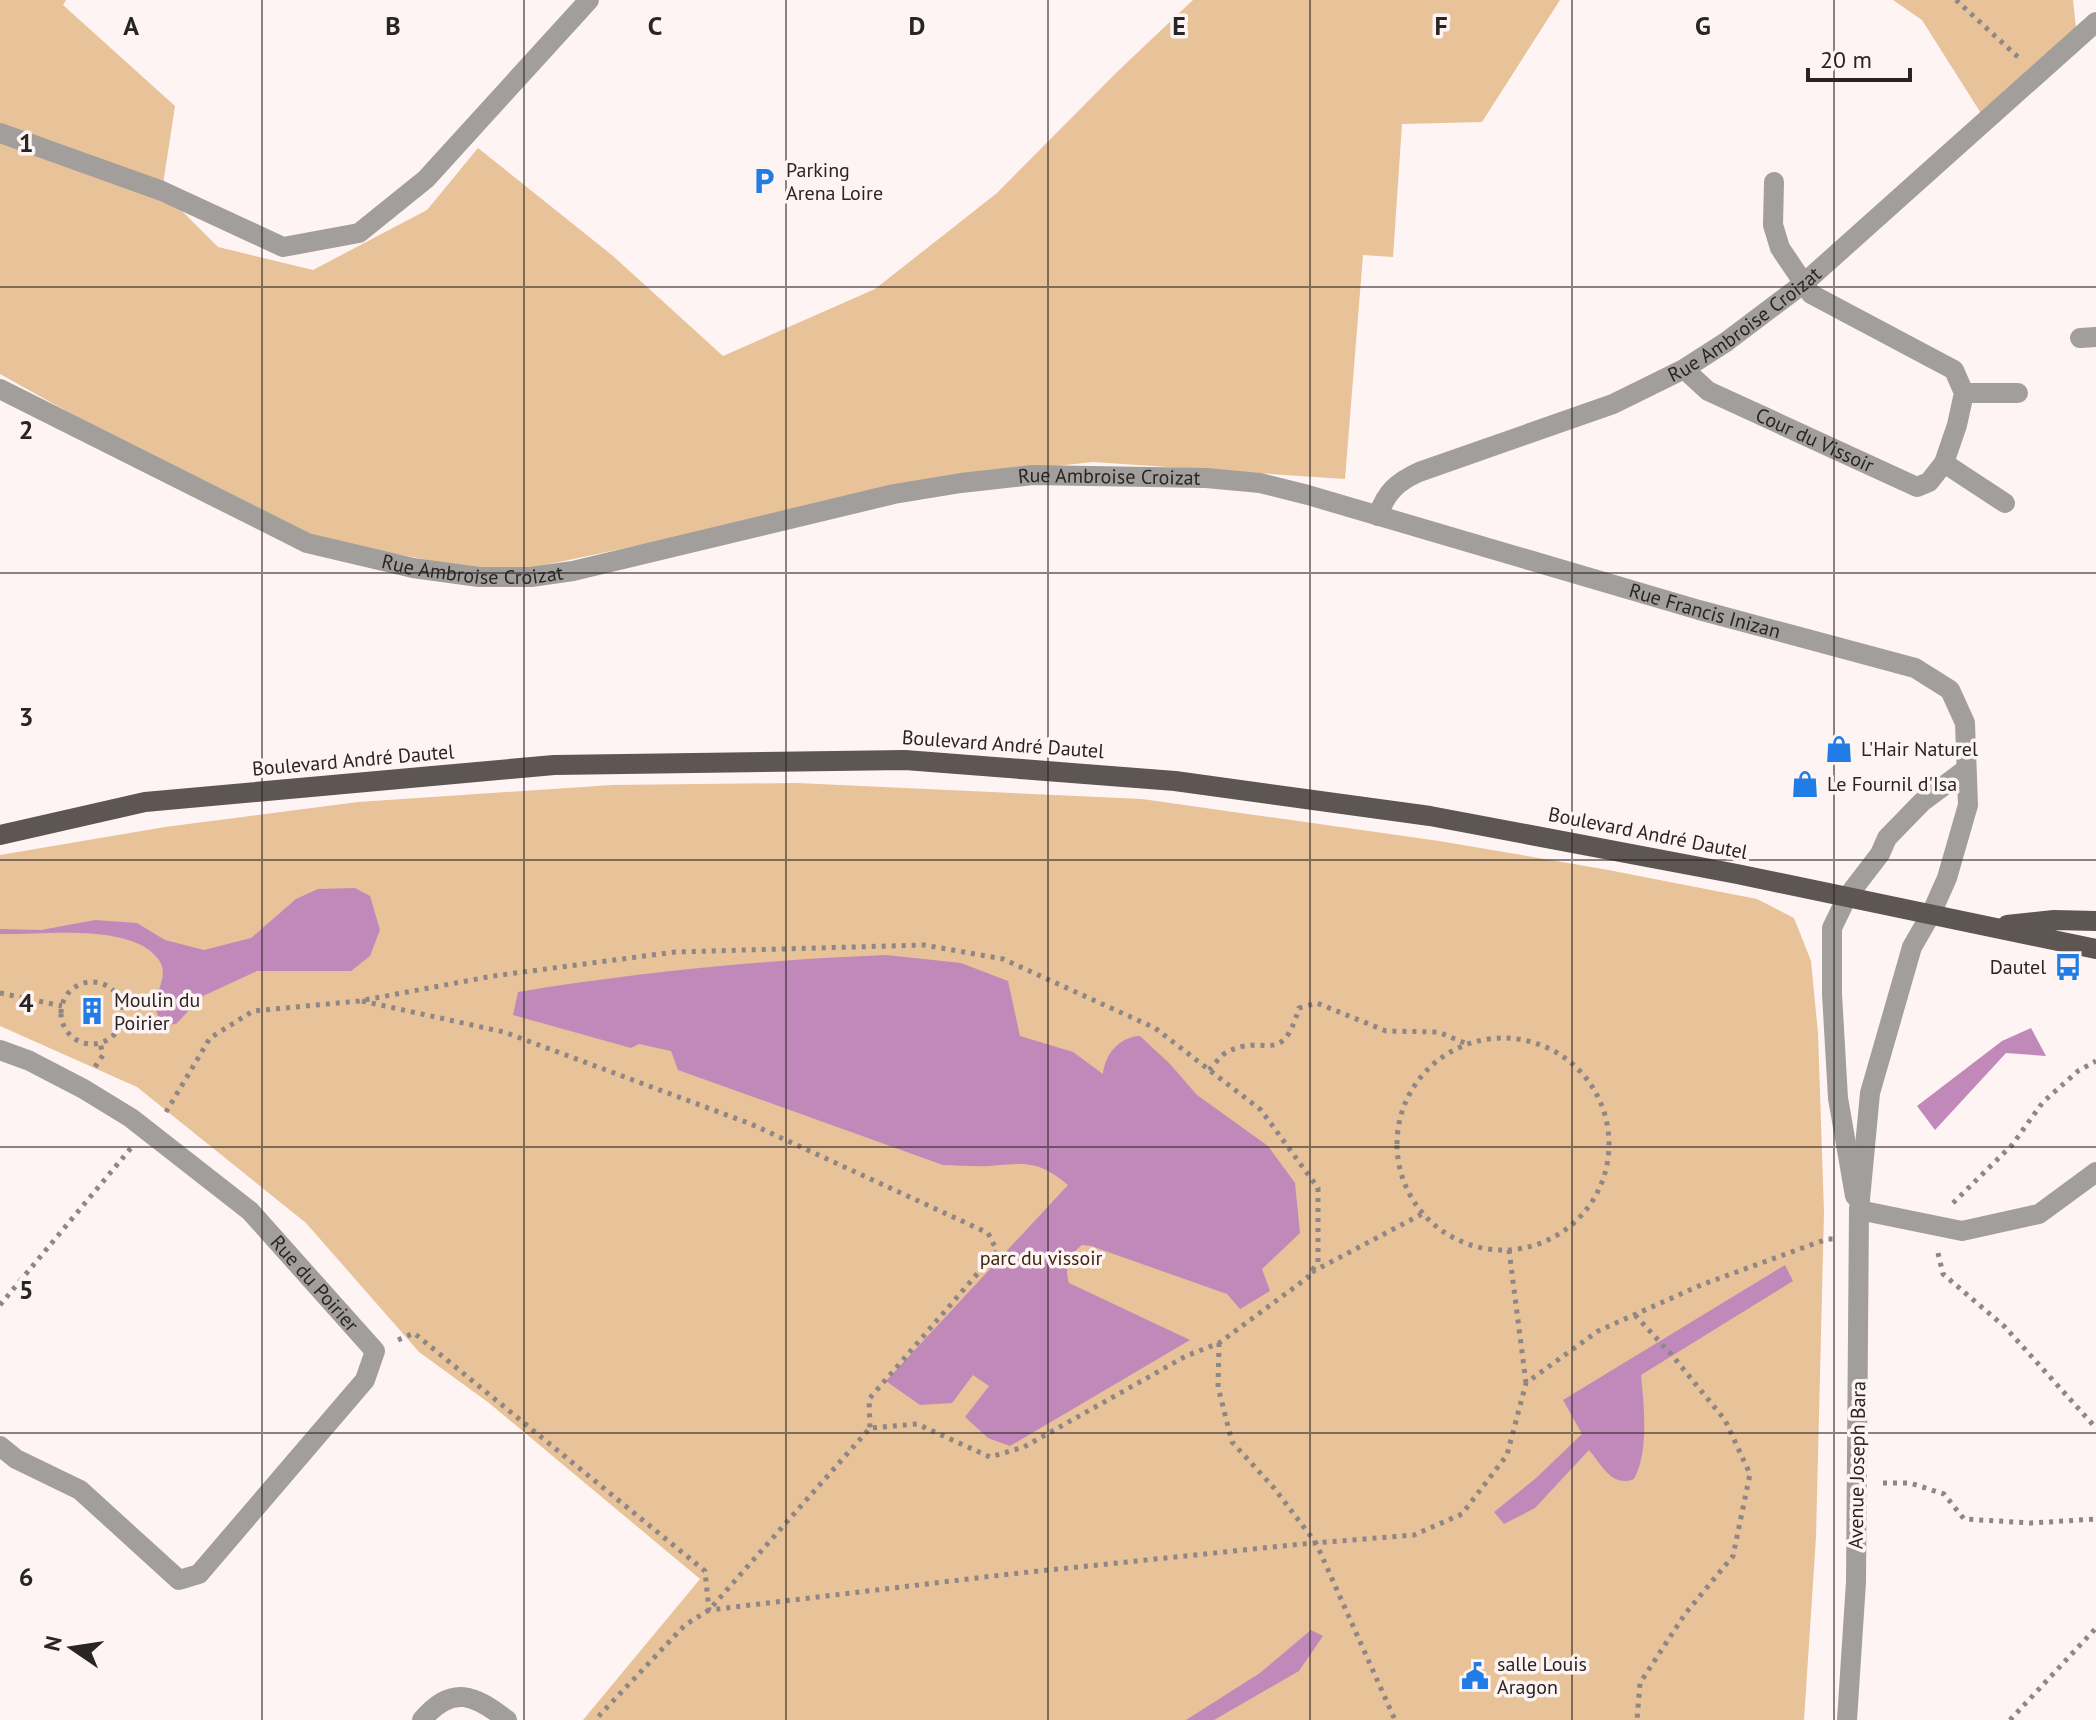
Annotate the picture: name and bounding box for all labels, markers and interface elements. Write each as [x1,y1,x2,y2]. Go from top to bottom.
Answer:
text: A [123,9,139,42]
text: B [385,9,401,42]
text: C [648,9,662,42]
text: D [909,9,925,42]
text: E [1172,9,1186,42]
text: F [1434,9,1448,42]
text: G [1695,9,1711,42]
scale bar [1808,32,1910,82]
text: 20 m [1820,44,1872,75]
text: 1 [19,126,33,159]
place label: Parking Arena Loire [786,157,883,206]
parking icon: Parking Arena Loire [749,166,779,196]
street label: Rue Ambroise Croizat [1664,261,1827,388]
street label: Cour du Vissoir [1751,402,1878,478]
text: 2 [19,413,33,446]
street label: Rue Ambroise Croizat [1016,462,1201,491]
street label: Rue Ambroise Croizat [379,548,565,590]
street label: Rue Francis Inizan [1626,577,1783,644]
text: 3 [19,700,33,733]
street label: Boulevard André Dautel [901,724,1105,764]
shop icon: L'Hair Naturel [1824,734,1854,764]
place label: L'Hair Naturel [1861,736,1978,762]
street label: Boulevard André Dautel [251,738,455,782]
shop icon: Le Fournil d'Isa [1790,769,1820,799]
place label: Le Fournil d'Isa [1827,771,1957,797]
street label: Boulevard André Dautel [1546,801,1750,865]
bus stop icon: Dautel [2053,952,2083,982]
place label: Dautel [1990,954,2046,980]
text: 4 [19,986,34,1019]
place label: Moulin du Poirier [114,987,200,1036]
building icon: Moulin du Poirier [77,996,107,1026]
street label: Rue du Poirier [265,1230,365,1337]
park label: parc du vissoir [980,1245,1103,1271]
text: 5 [19,1273,33,1306]
street label: Avenue Joseph Bara [1843,1381,1871,1549]
text: 6 [19,1560,33,1593]
north arrow [32,1608,112,1688]
text: N [37,1633,68,1654]
place label: salle Louis Aragon [1497,1651,1587,1700]
public building icon: salle Louis Aragon [1460,1661,1490,1691]

